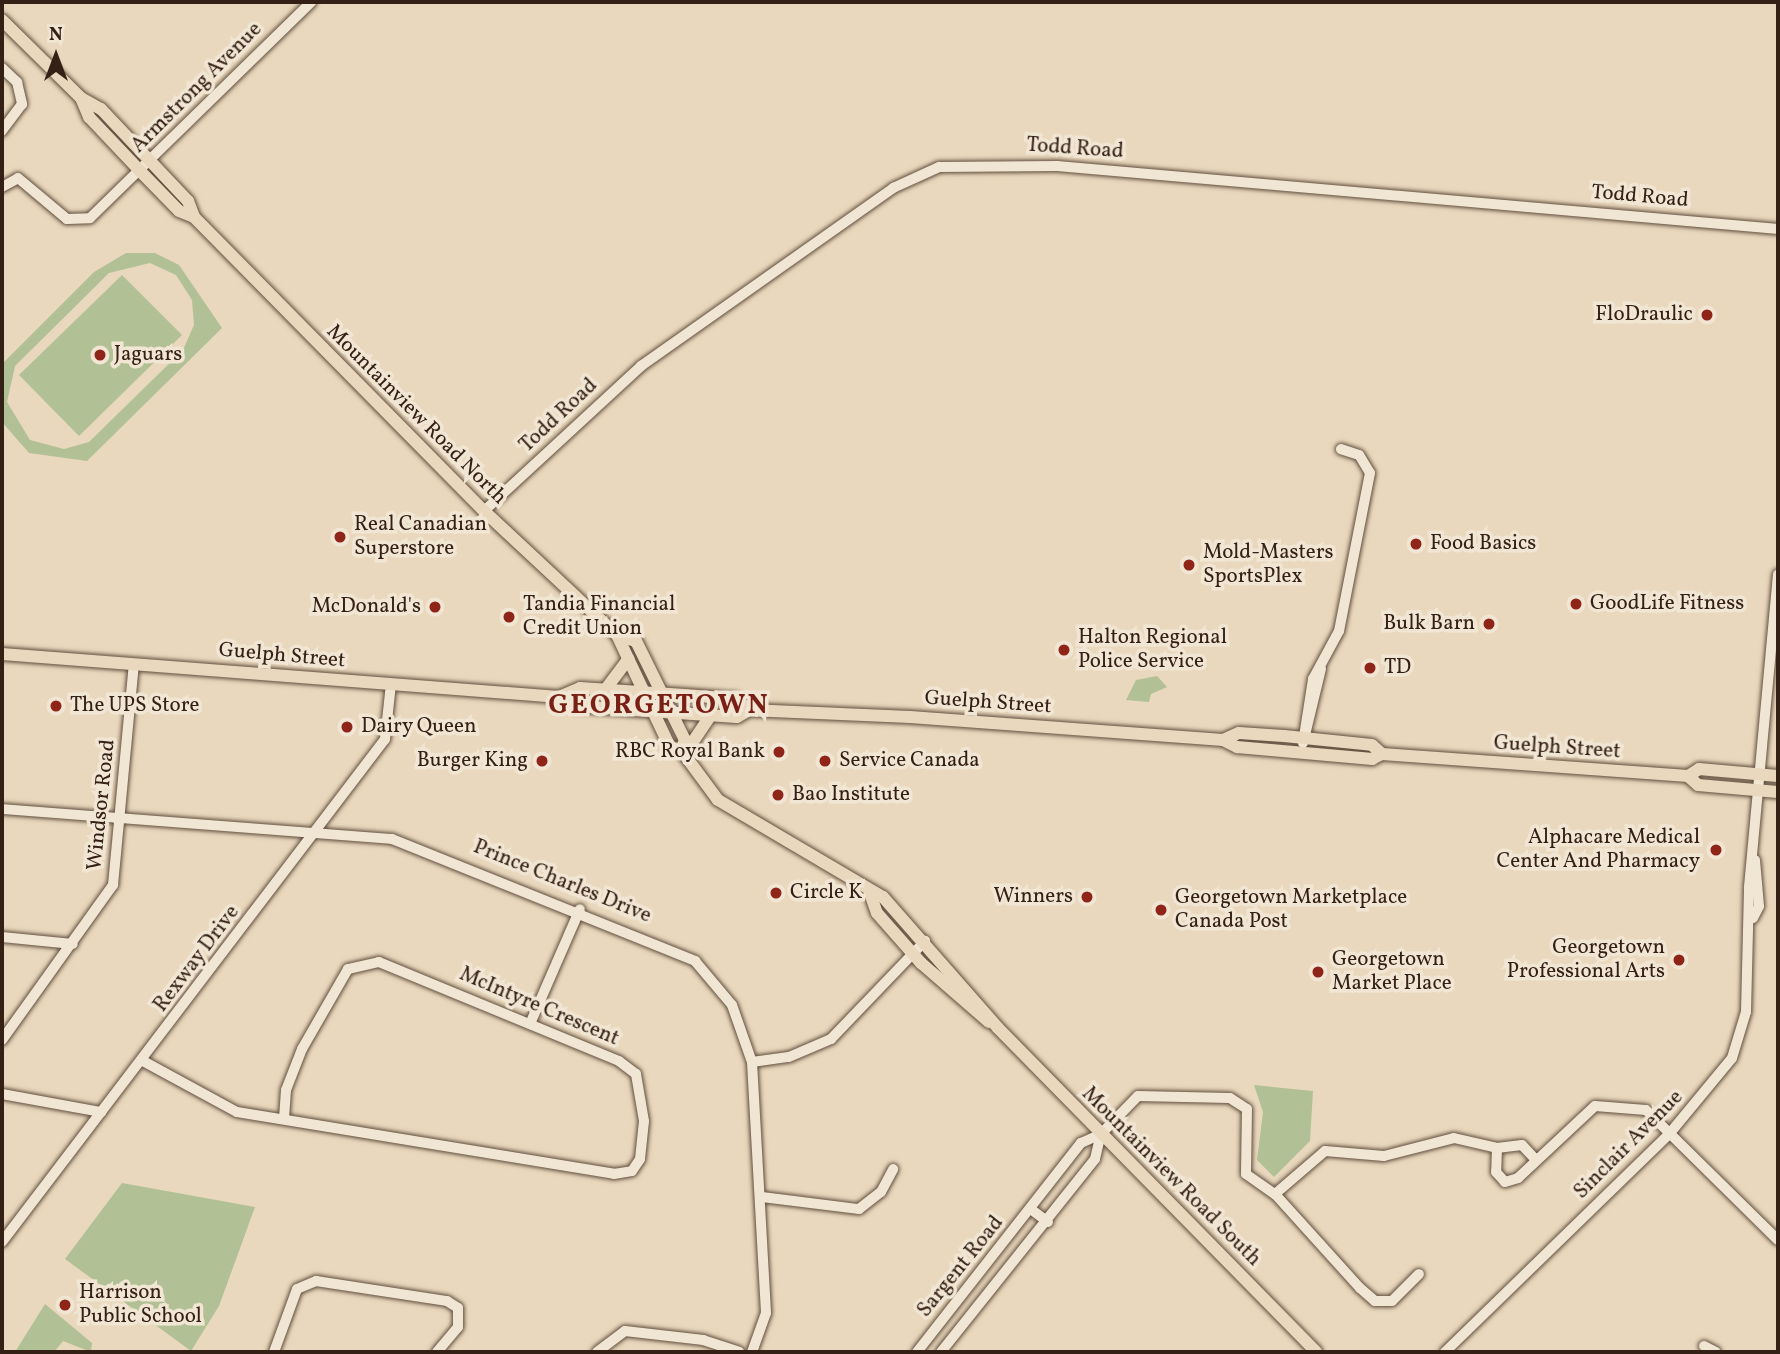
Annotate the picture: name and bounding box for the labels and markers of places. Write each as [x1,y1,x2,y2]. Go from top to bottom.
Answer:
place label: FloDraulic [1595,302,1693,328]
marker: FloDraulic [1699,307,1715,323]
place label: Jaguars [114,342,182,368]
marker: Jaguars [92,347,108,363]
place label: Real Canadian Superstore [354,512,487,562]
marker: Real Canadian Superstore [332,529,348,545]
place label: Food Basics [1430,531,1536,557]
marker: Food Basics [1408,536,1424,552]
place label: Mold-Masters SportsPlex [1203,540,1333,590]
marker: Mold-Masters SportsPlex [1181,557,1197,573]
place label: GoodLife Fitness [1590,591,1744,617]
place label: Tandia Financial Credit Union [523,592,675,642]
place label: McDonald's [312,594,421,620]
marker: GoodLife Fitness [1568,596,1584,612]
marker: McDonald's [427,599,443,615]
marker: Tandia Financial Credit Union [501,609,517,625]
place label: Bulk Barn [1383,611,1475,637]
marker: Bulk Barn [1481,616,1497,632]
place label: Halton Regional Police Service [1078,625,1227,675]
marker: Halton Regional Police Service [1056,642,1072,658]
place label: TD [1384,655,1411,681]
marker: TD [1362,660,1378,676]
place label: The UPS Store [70,693,199,719]
marker: The UPS Store [48,698,64,714]
place label: Dairy Queen [361,714,477,740]
marker: Dairy Queen [339,719,355,735]
place label: RBC Royal Bank [615,739,765,765]
marker: RBC Royal Bank [771,744,787,760]
place label: Burger King [417,748,528,774]
place label: Service Canada [839,748,980,774]
marker: Burger King [534,753,550,769]
marker: Service Canada [817,753,833,769]
place label: Bao Institute [792,782,910,808]
marker: Bao Institute [770,787,786,803]
place label: Alphacare Medical Center And Pharmacy [1497,825,1700,875]
marker: Alphacare Medical Center And Pharmacy [1706,840,1726,860]
place label: Circle K [790,880,862,906]
place label: Winners [993,884,1073,910]
marker: Circle K [768,885,784,901]
place label: Georgetown Marketplace Canada Post [1175,885,1407,935]
marker: Winners [1079,889,1095,905]
marker: Georgetown Marketplace Canada Post [1153,902,1169,918]
place label: Georgetown Professional Arts [1507,935,1665,985]
place label: Georgetown Market Place [1332,947,1452,997]
marker: Georgetown Professional Arts [1671,952,1687,968]
marker: Georgetown Market Place [1310,964,1326,980]
place label: Harrison Public School [79,1280,202,1330]
marker: Harrison Public School [57,1297,73,1313]

